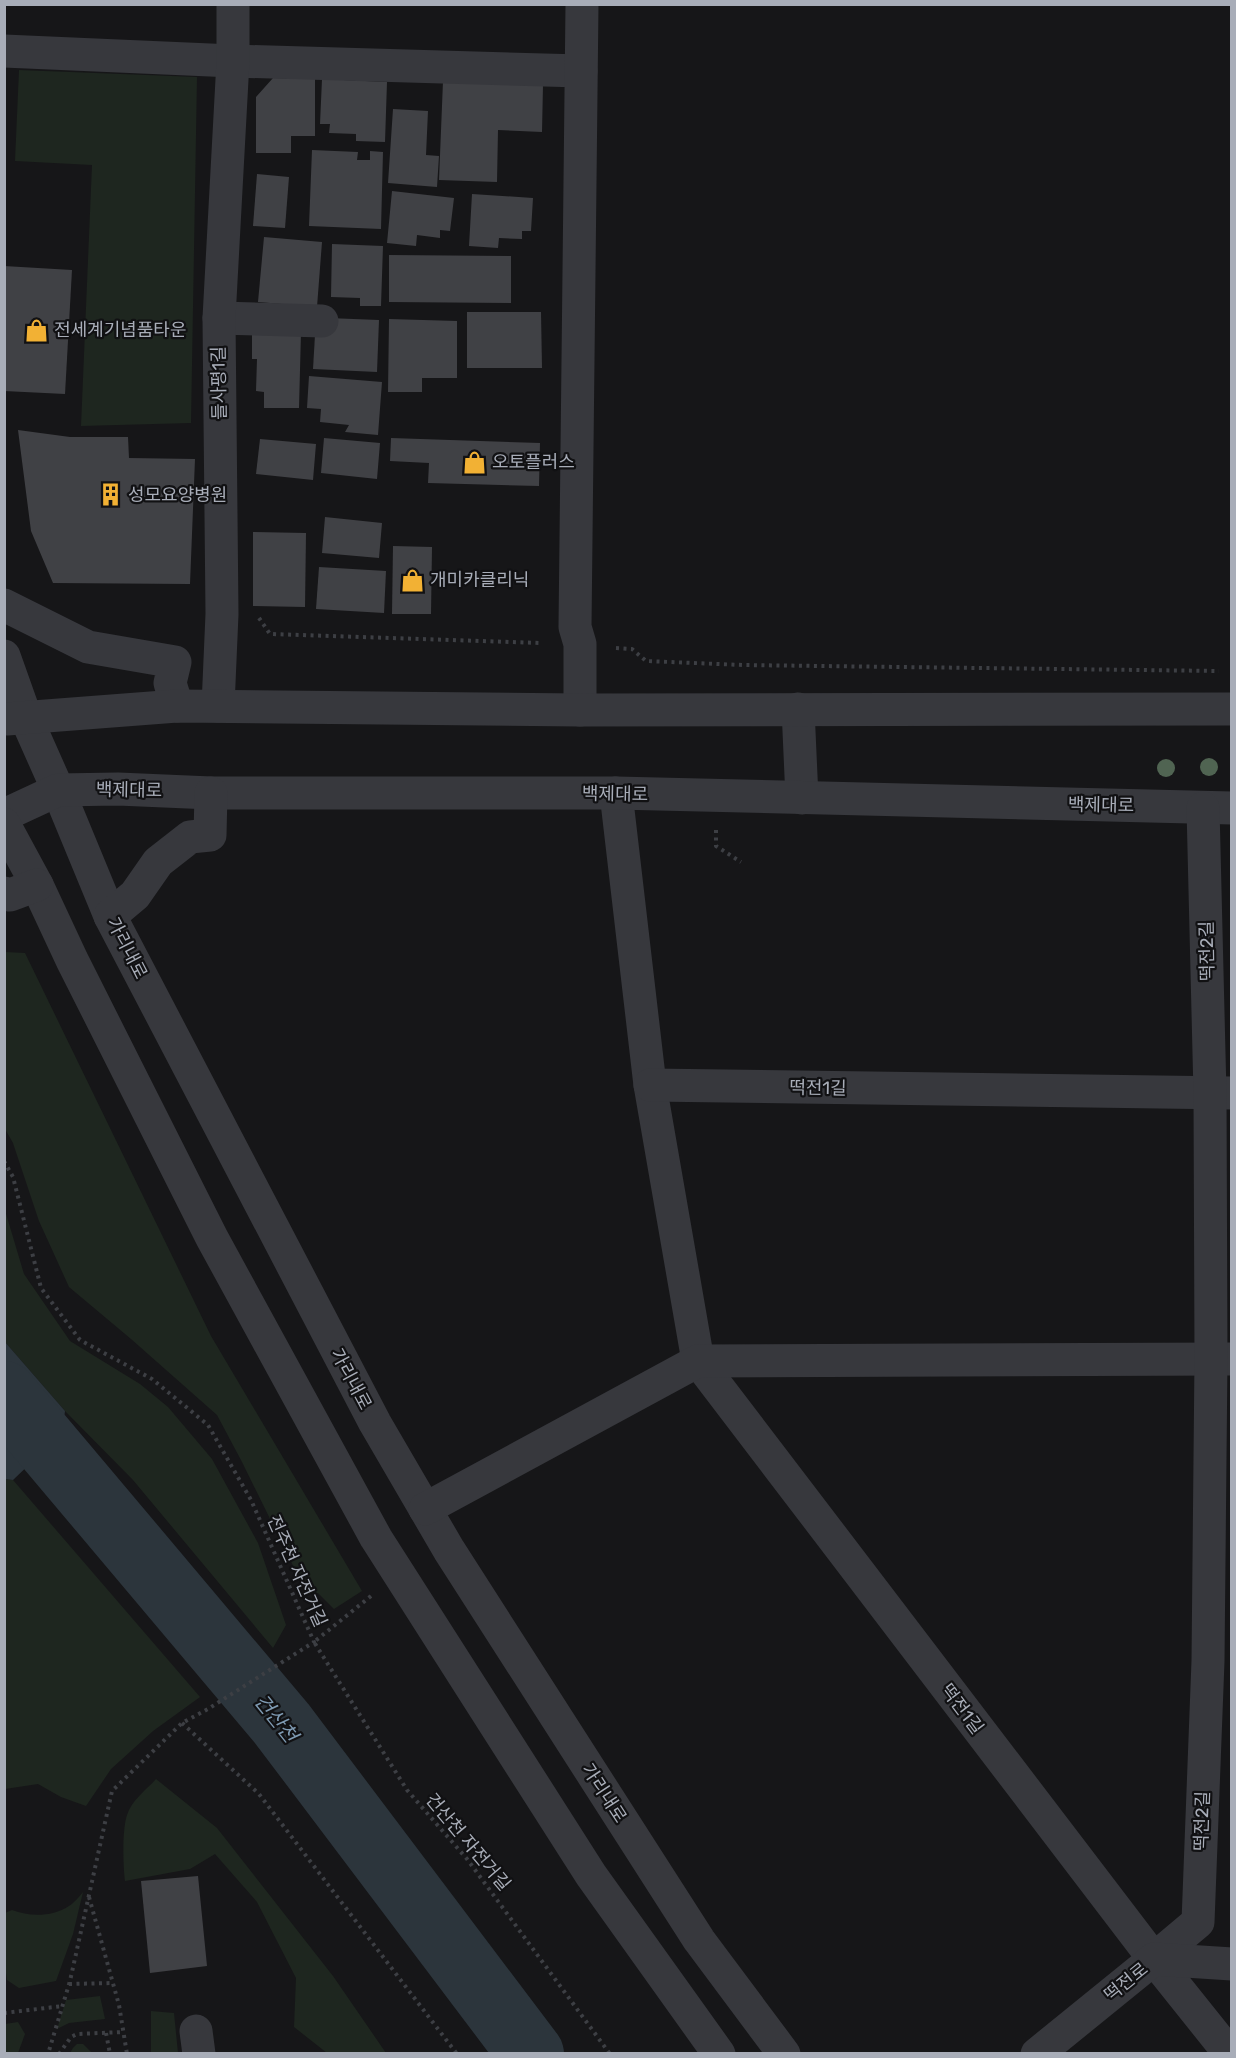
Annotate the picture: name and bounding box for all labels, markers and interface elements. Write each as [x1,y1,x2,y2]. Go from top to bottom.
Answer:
shop icon: 전세계기념품타운 [23,317,49,343]
place label: 전세계기념품타운 [54,319,186,341]
street label: 들사평1길 [207,346,231,420]
shop icon: 오토플러스 [461,449,487,475]
place label: 오토플러스 [492,451,575,473]
building icon: 성모요양병원 [97,482,123,508]
place label: 성모요양병원 [128,484,227,506]
shop icon: 개미카클리닉 [399,567,425,593]
place label: 개미카클리닉 [430,569,529,591]
street label: 백제대로 [96,778,162,802]
street label: 백제대로 [582,782,648,806]
street label: 백제대로 [1068,793,1134,817]
street label: 가리내로 [102,913,152,983]
street label: 떡전2길 [1195,921,1219,981]
street label: 떡전1길 [789,1077,847,1099]
street label: 가리내로 [326,1345,376,1413]
street label: 전주천 자전거길 [262,1512,332,1630]
street label: 떡전1길 [936,1679,988,1739]
water label: 건산천 [249,1689,304,1749]
street label: 가리내로 [577,1759,631,1827]
street label: 건산천 자전거길 [421,1789,515,1895]
street label: 떡전2길 [1190,1791,1214,1851]
street label: 떡전로 [1100,1958,1152,2006]

